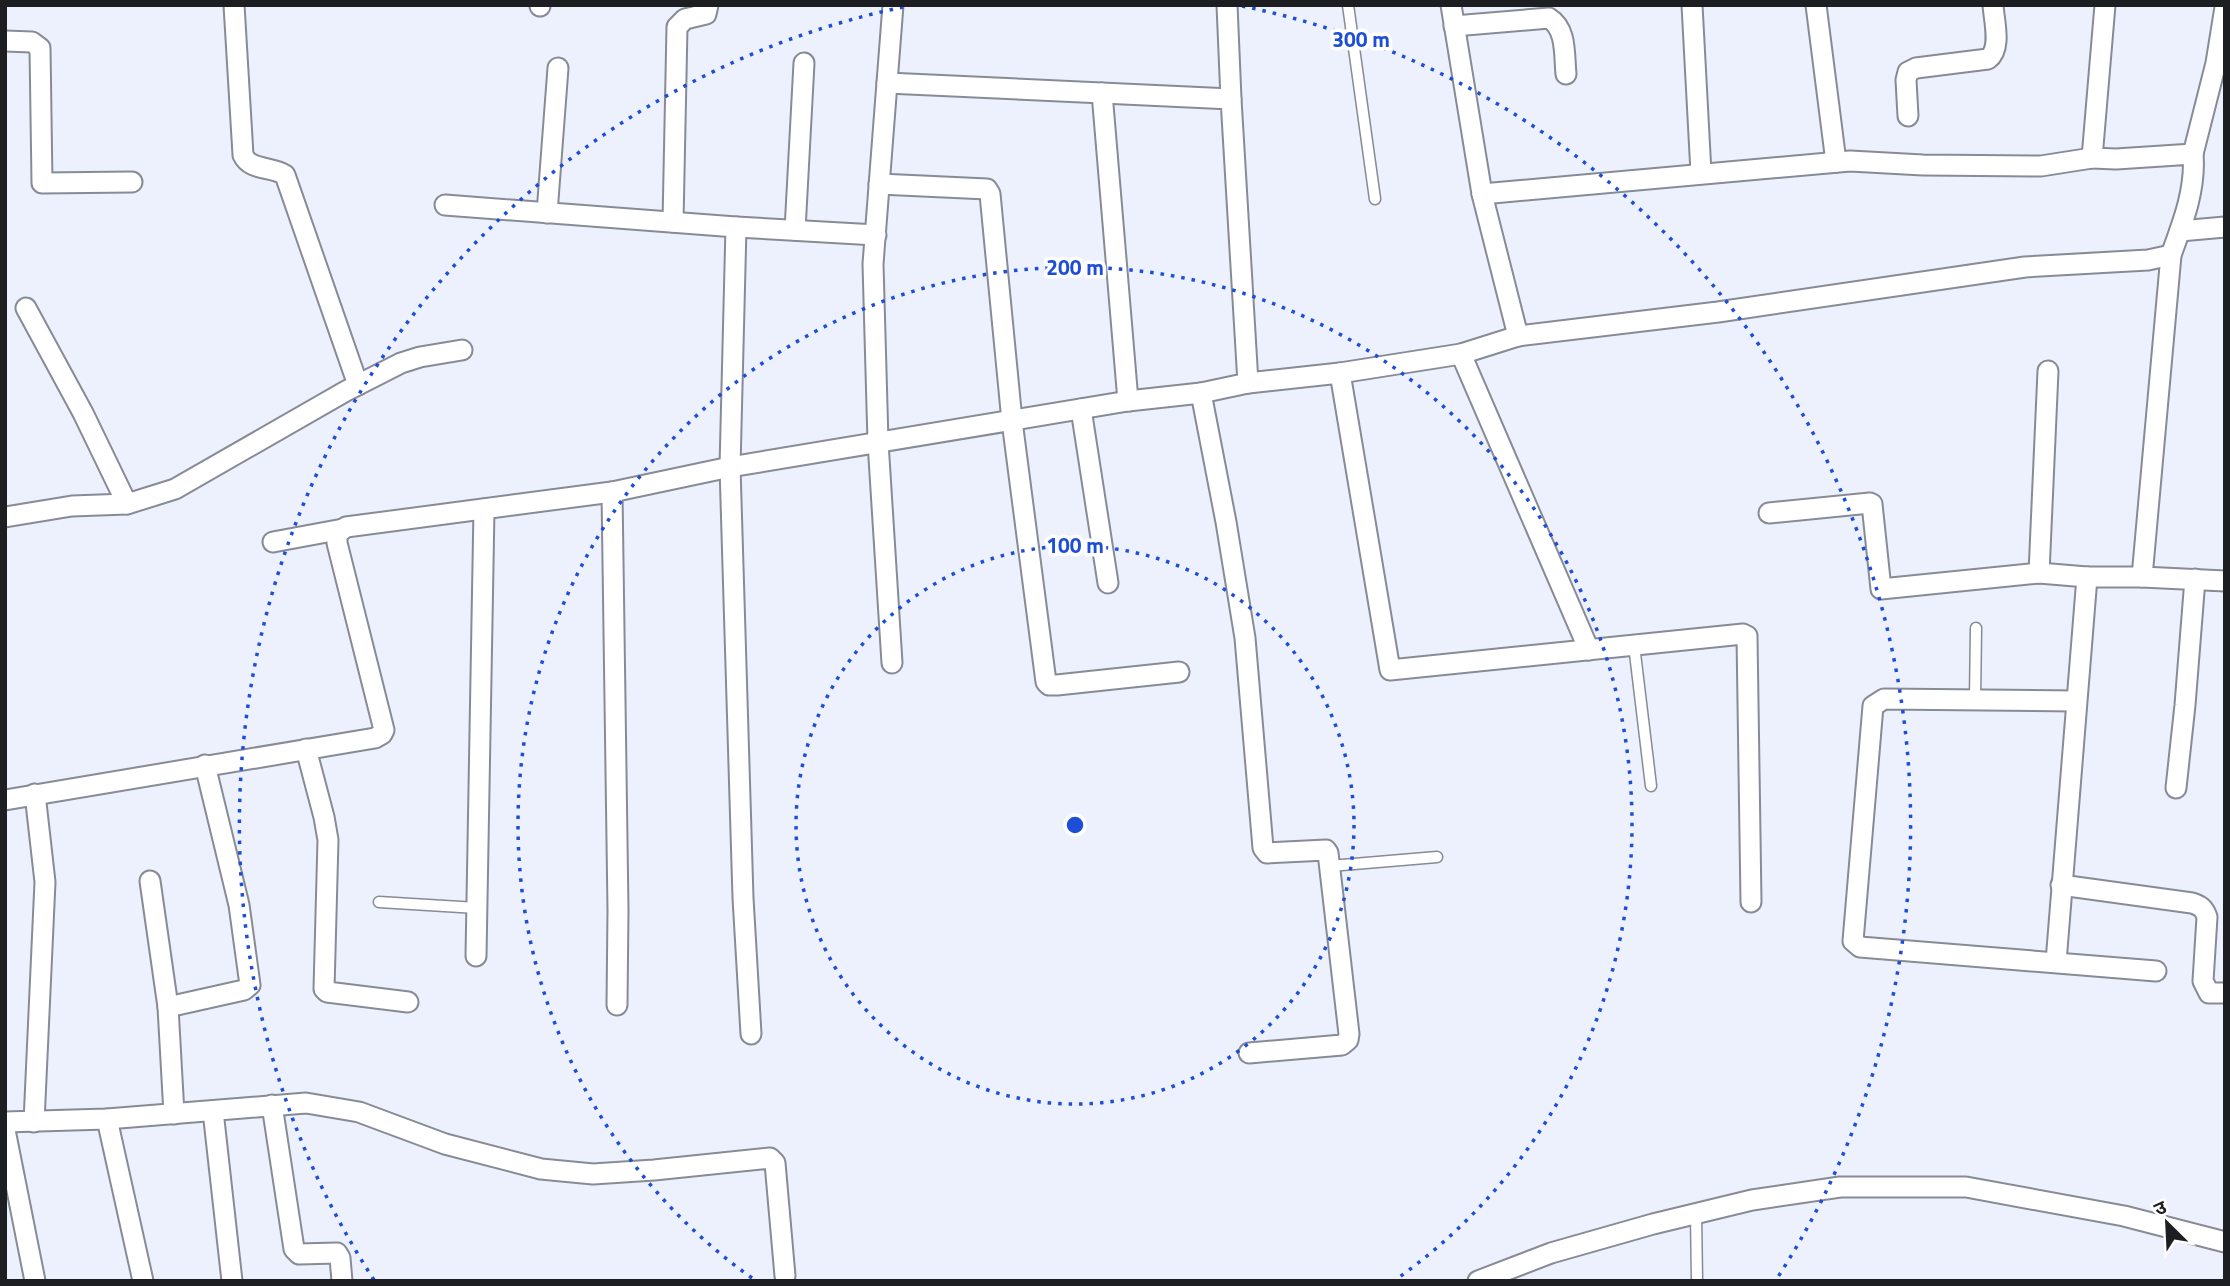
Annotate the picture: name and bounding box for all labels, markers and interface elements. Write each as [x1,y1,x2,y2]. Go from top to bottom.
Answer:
text: 300 m [1332,23,1390,55]
text: 200 m [1046,251,1104,283]
text: 100 m [1046,529,1104,561]
centre of rings [1063,813,1087,837]
north arrow [2132,1188,2202,1258]
text: उ [2149,1191,2172,1223]

